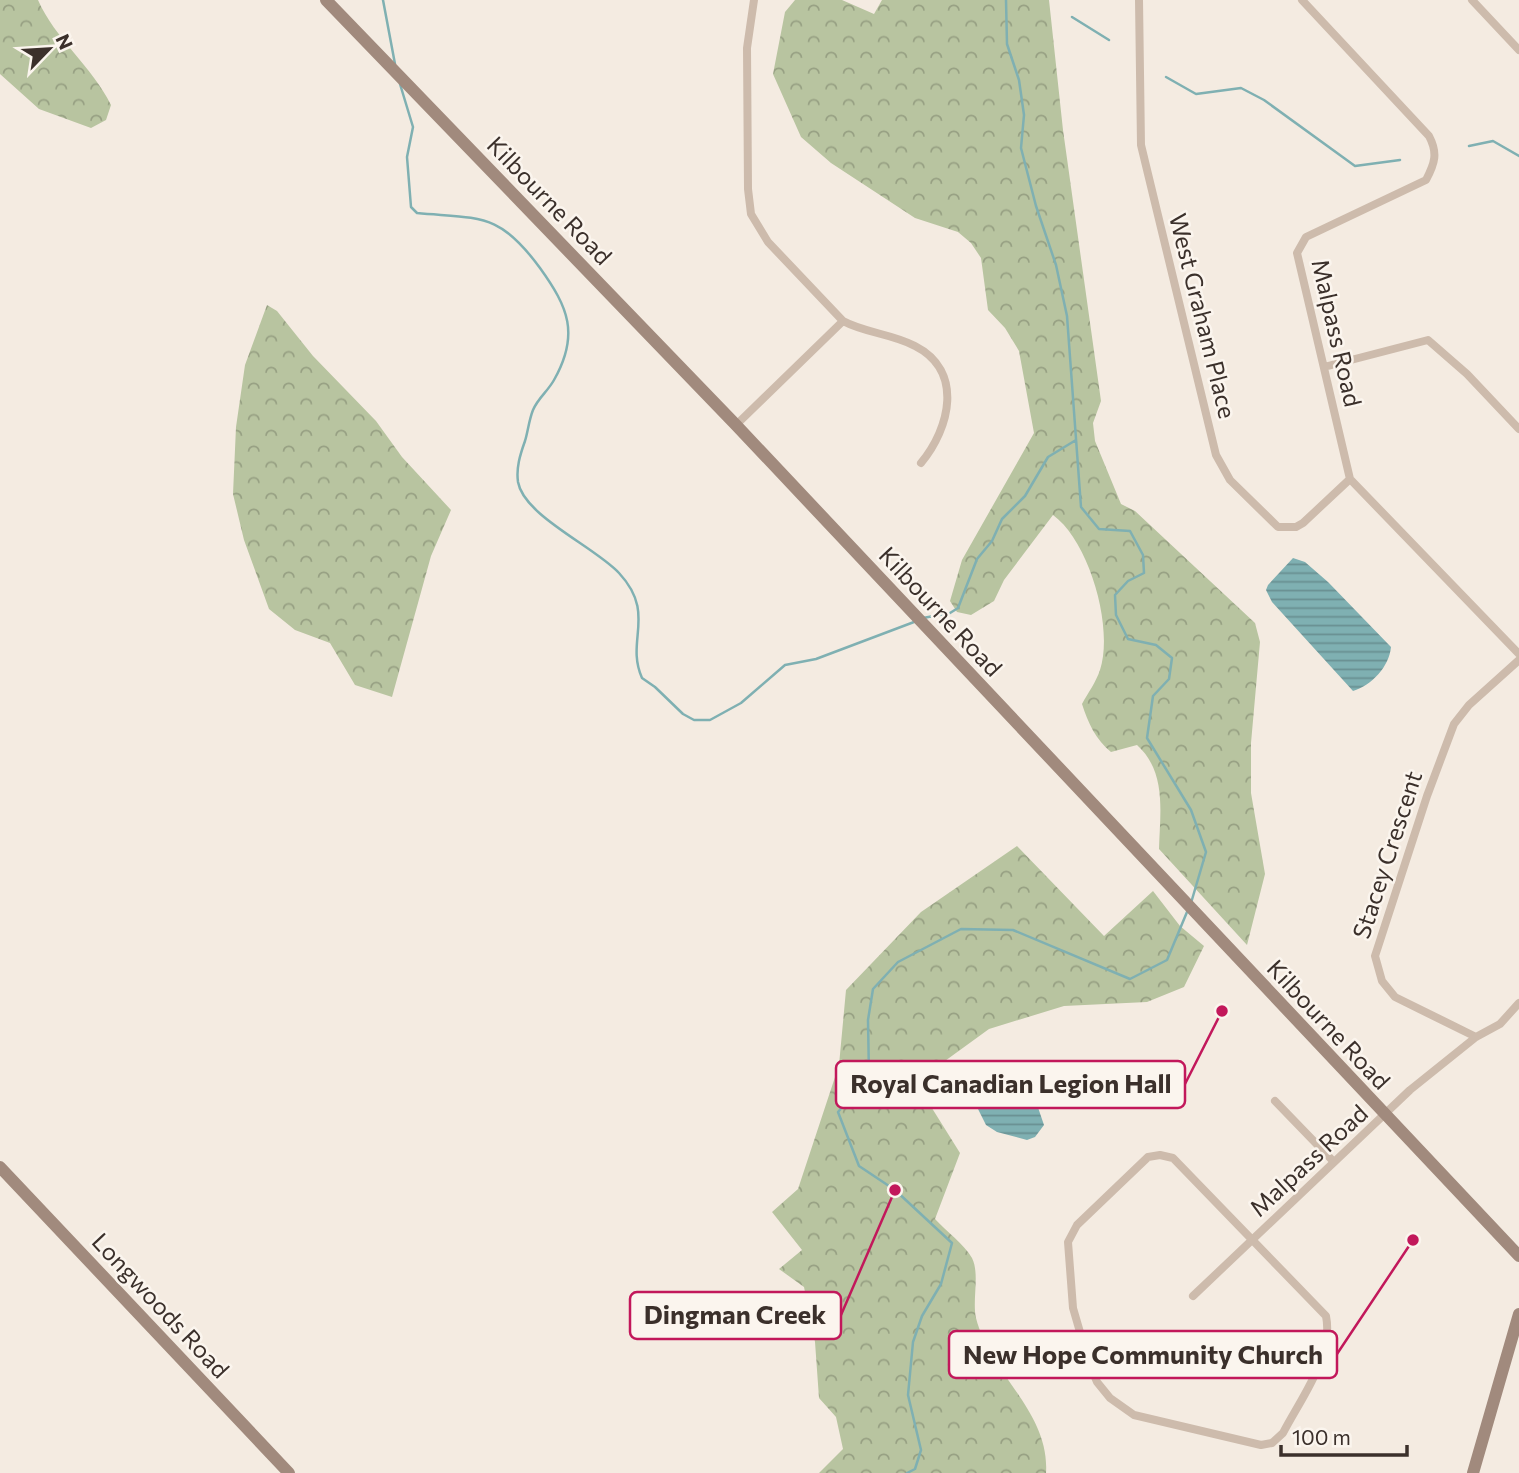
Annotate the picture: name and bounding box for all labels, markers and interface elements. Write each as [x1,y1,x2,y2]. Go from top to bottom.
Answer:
north arrow [14,14,84,84]
text: N [51,30,78,53]
street label: Kilbourne Road [482,130,618,270]
street label: West Graham Place [1164,210,1243,421]
street label: Malpass Road [1306,256,1369,409]
street label: Kilbourne Road [874,540,1009,682]
street label: Stacey Crescent [1346,767,1427,942]
street label: Kilbourne Road [1262,953,1397,1095]
callout: Royal Canadian Legion Hall [836,1061,1185,1108]
text: Royal Canadian Legion Hall [850,1067,1172,1098]
street label: Malpass Road [1243,1098,1373,1222]
street label: Longwoods Road [86,1226,236,1384]
callout: Dingman Creek [630,1292,841,1339]
text: Dingman Creek [644,1298,826,1329]
callout: New Hope Community Church [949,1331,1337,1378]
text: New Hope Community Church [963,1338,1323,1369]
scale bar [1281,1414,1407,1458]
text: 100 m [1292,1424,1351,1449]

